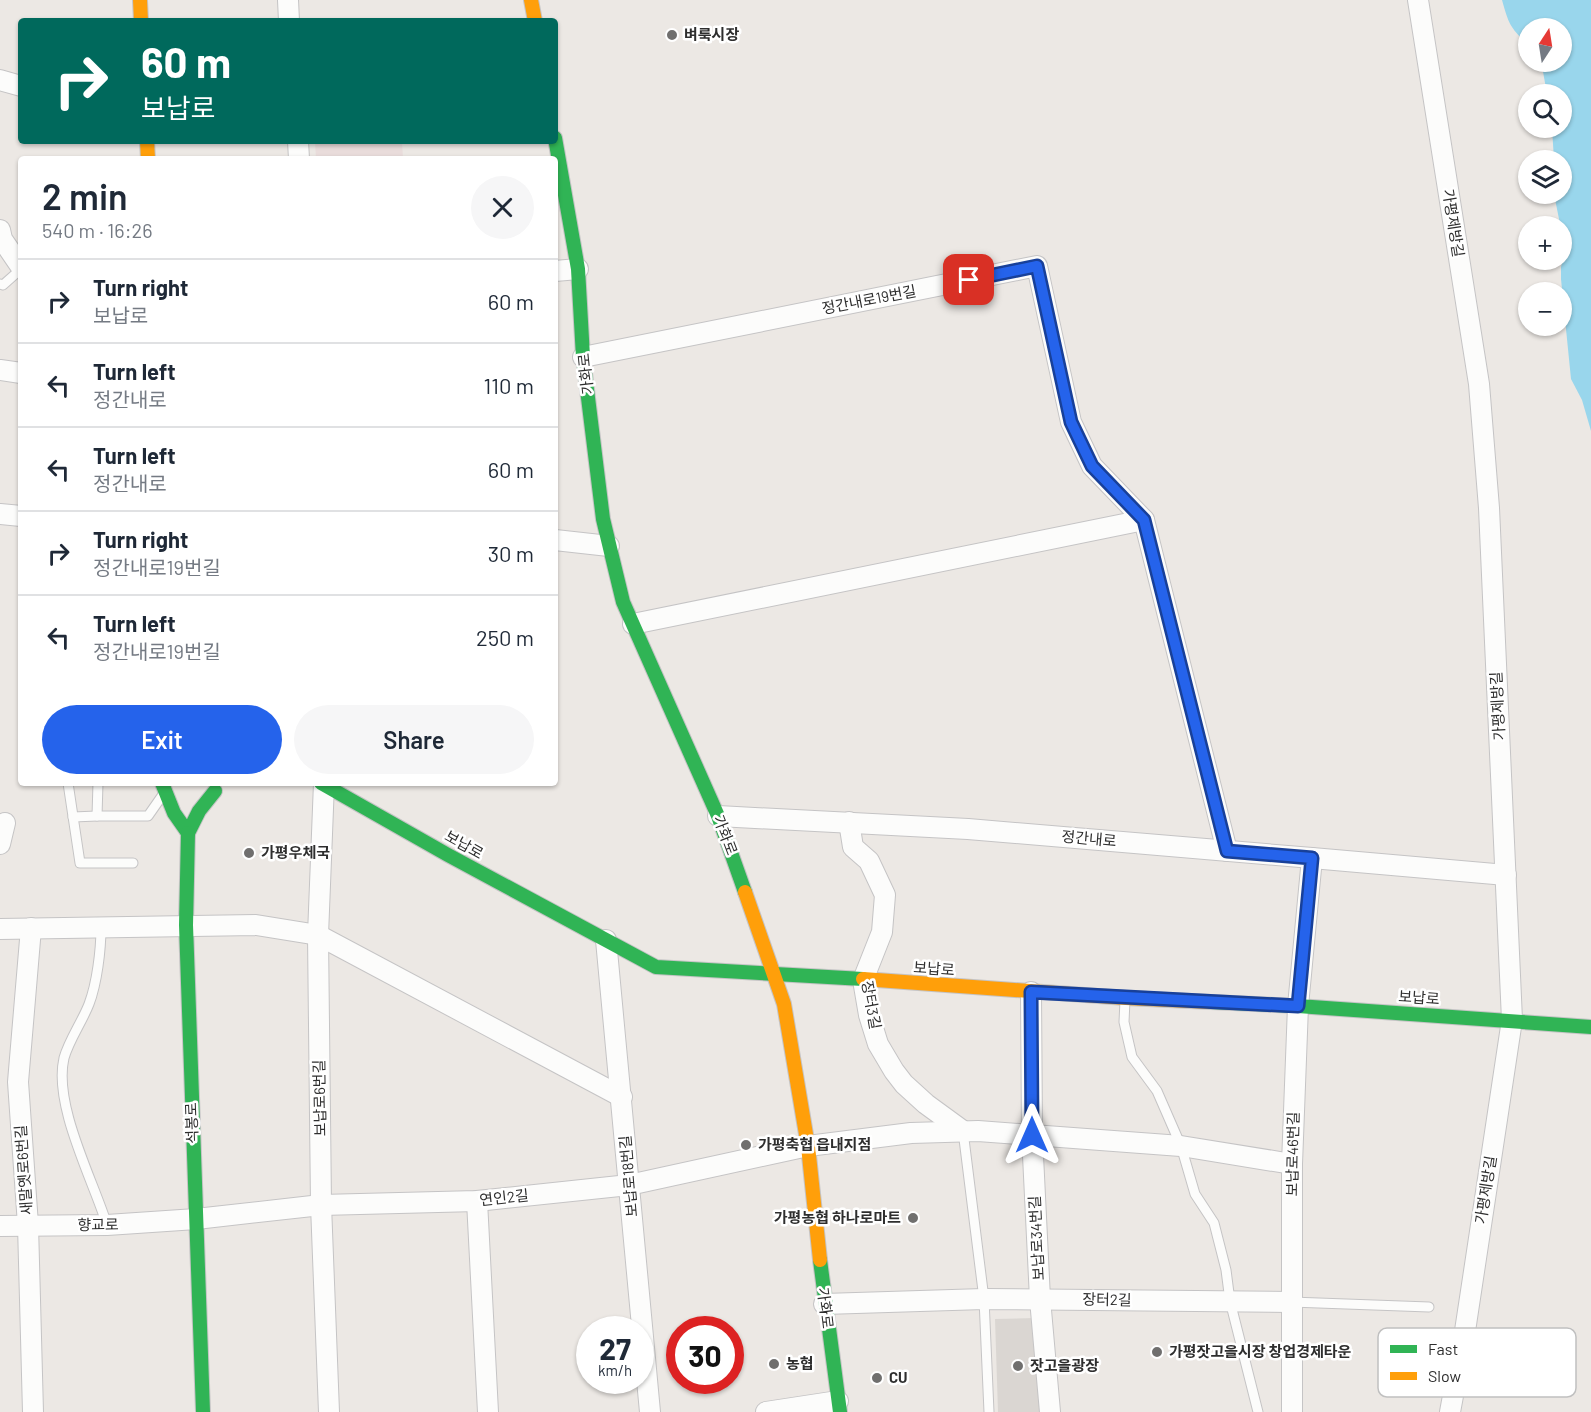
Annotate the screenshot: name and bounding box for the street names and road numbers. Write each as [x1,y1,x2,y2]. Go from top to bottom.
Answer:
street label: 가평제방길 [1440,187,1468,258]
street label: 정간내로19번길 [820,281,918,317]
street label: 가화로 [574,353,596,396]
street label: 가평제방길 [1486,671,1508,741]
street label: 가화로 [710,812,742,857]
street label: 보납로 [442,826,487,862]
street label: 정간내로 [1061,827,1117,849]
street label: 보납로 [913,958,955,978]
street label: 장터3길 [859,979,885,1031]
street label: 보납로 [1398,987,1440,1007]
street label: 보납로6번길 [309,1059,329,1137]
street label: 석봉로 [181,1102,201,1144]
street label: 보납로46번길 [1282,1111,1302,1197]
street label: 새말옛로6번길 [11,1124,35,1216]
street label: 보납로18번길 [615,1134,641,1218]
street label: 가평제방길 [1471,1154,1499,1225]
street label: 연인2길 [478,1185,529,1209]
street label: 보납로34번길 [1025,1195,1047,1281]
street label: 향교로 [77,1215,119,1233]
street label: 가화로 [815,1286,837,1330]
street label: 장터2길 [1082,1290,1132,1308]

